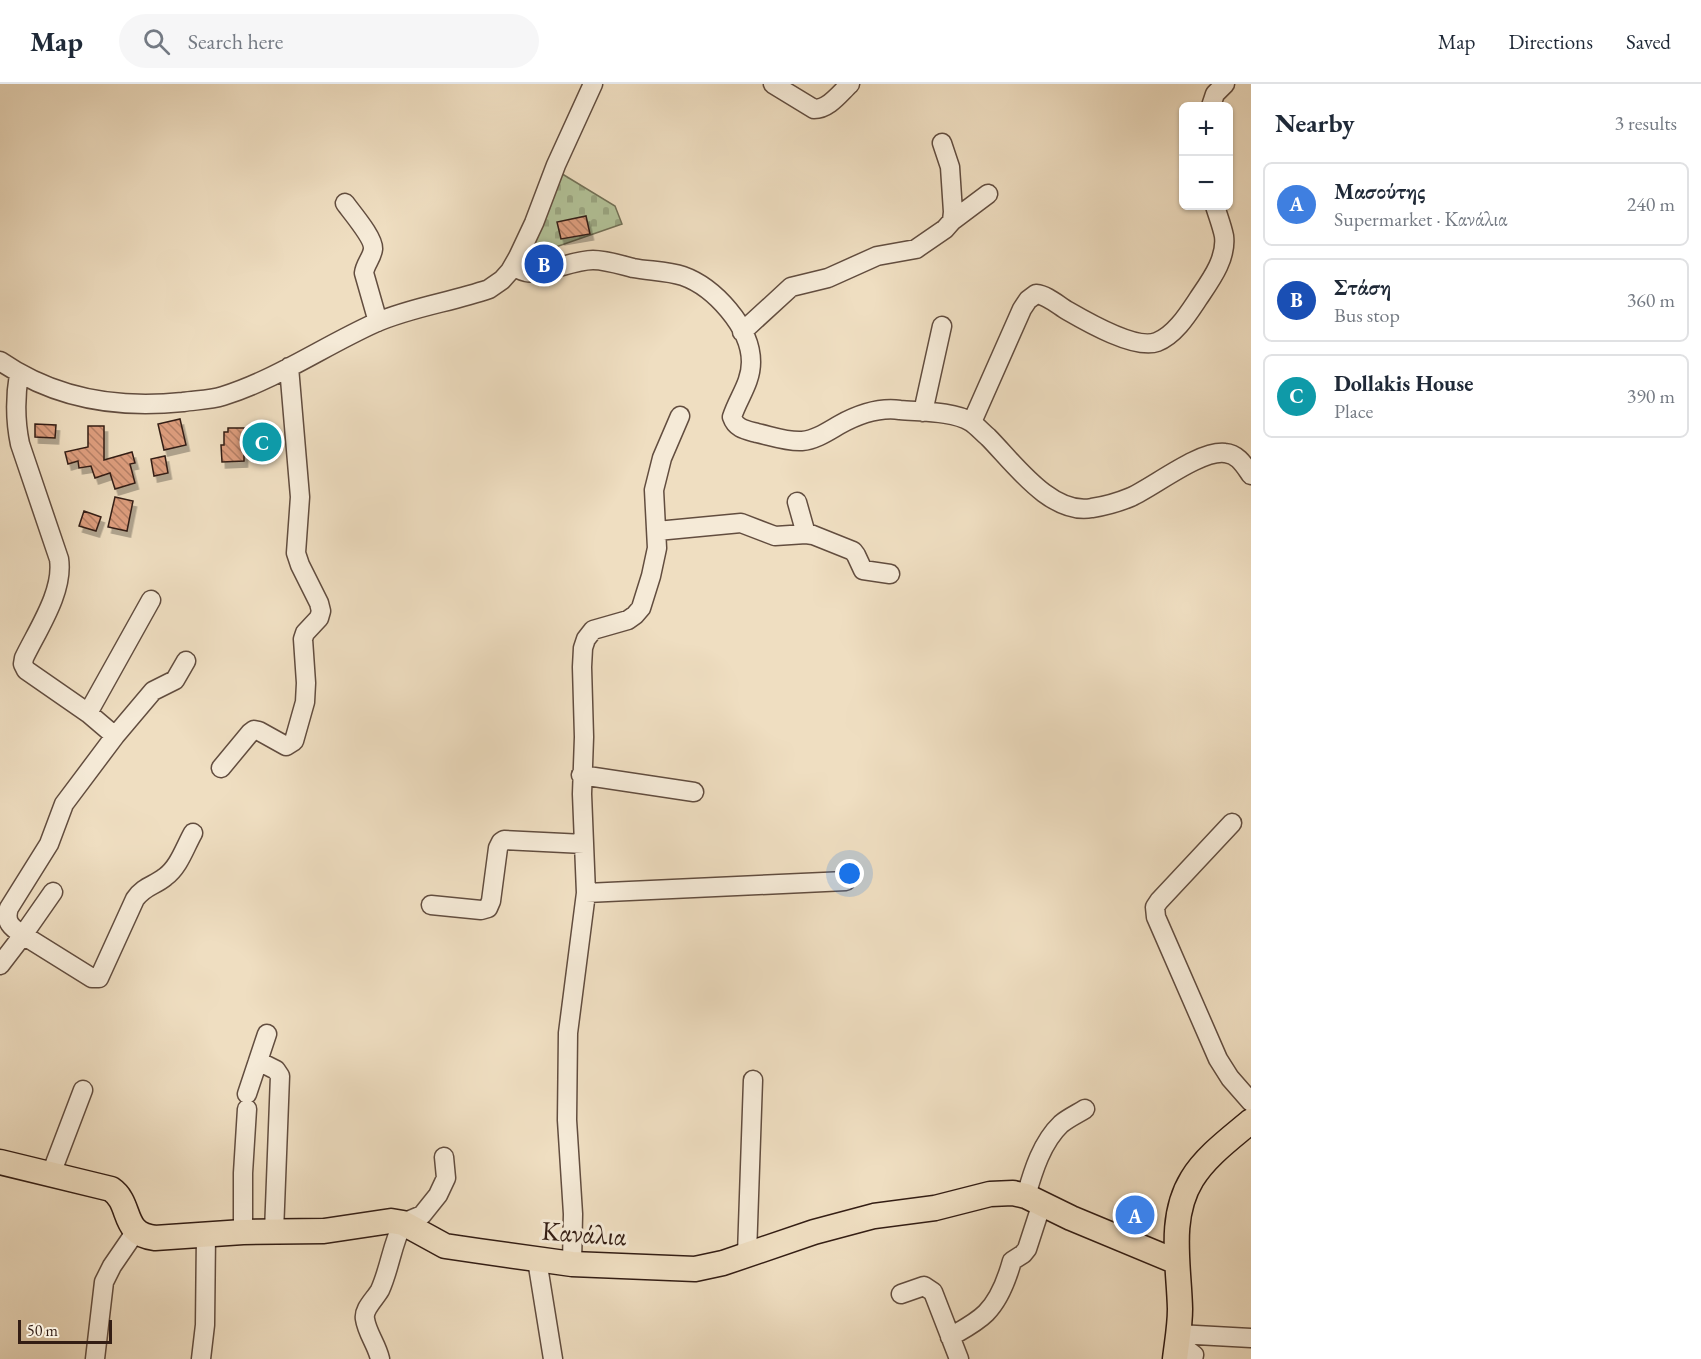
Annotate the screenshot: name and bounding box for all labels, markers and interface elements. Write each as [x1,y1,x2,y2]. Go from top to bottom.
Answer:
search box [119,14,539,68]
text: Map [30,23,83,59]
icon: search [140,25,173,58]
text: Search here [188,27,283,56]
text: Map [1438,28,1475,55]
text: Directions [1508,28,1593,55]
text: Saved [1626,28,1671,55]
map controls [1179,102,1233,210]
button: + [1179,102,1233,156]
text: Nearby [1275,106,1355,140]
text: 3 results [1614,110,1677,136]
button: − [1179,156,1233,210]
text: Μασούτης [1334,177,1425,206]
text: A [1289,191,1304,217]
text: 240 m [1627,191,1675,217]
text: Supermarket · Κανάλια [1334,206,1507,232]
pin: B [524,242,564,286]
text: Στάση [1334,273,1392,302]
text: B [1290,287,1303,313]
text: 360 m [1627,287,1675,313]
text: Bus stop [1334,302,1400,328]
text: Dollakis House [1334,369,1473,398]
text: C [1289,383,1304,409]
text: 390 m [1627,383,1675,409]
text: Place [1334,398,1373,424]
pin: C [242,420,282,464]
your location [835,859,864,888]
pin: A [1116,1192,1154,1238]
street label: Κανάλια [540,1213,628,1253]
scale bar [18,1317,112,1344]
text: 50 m [27,1320,58,1341]

